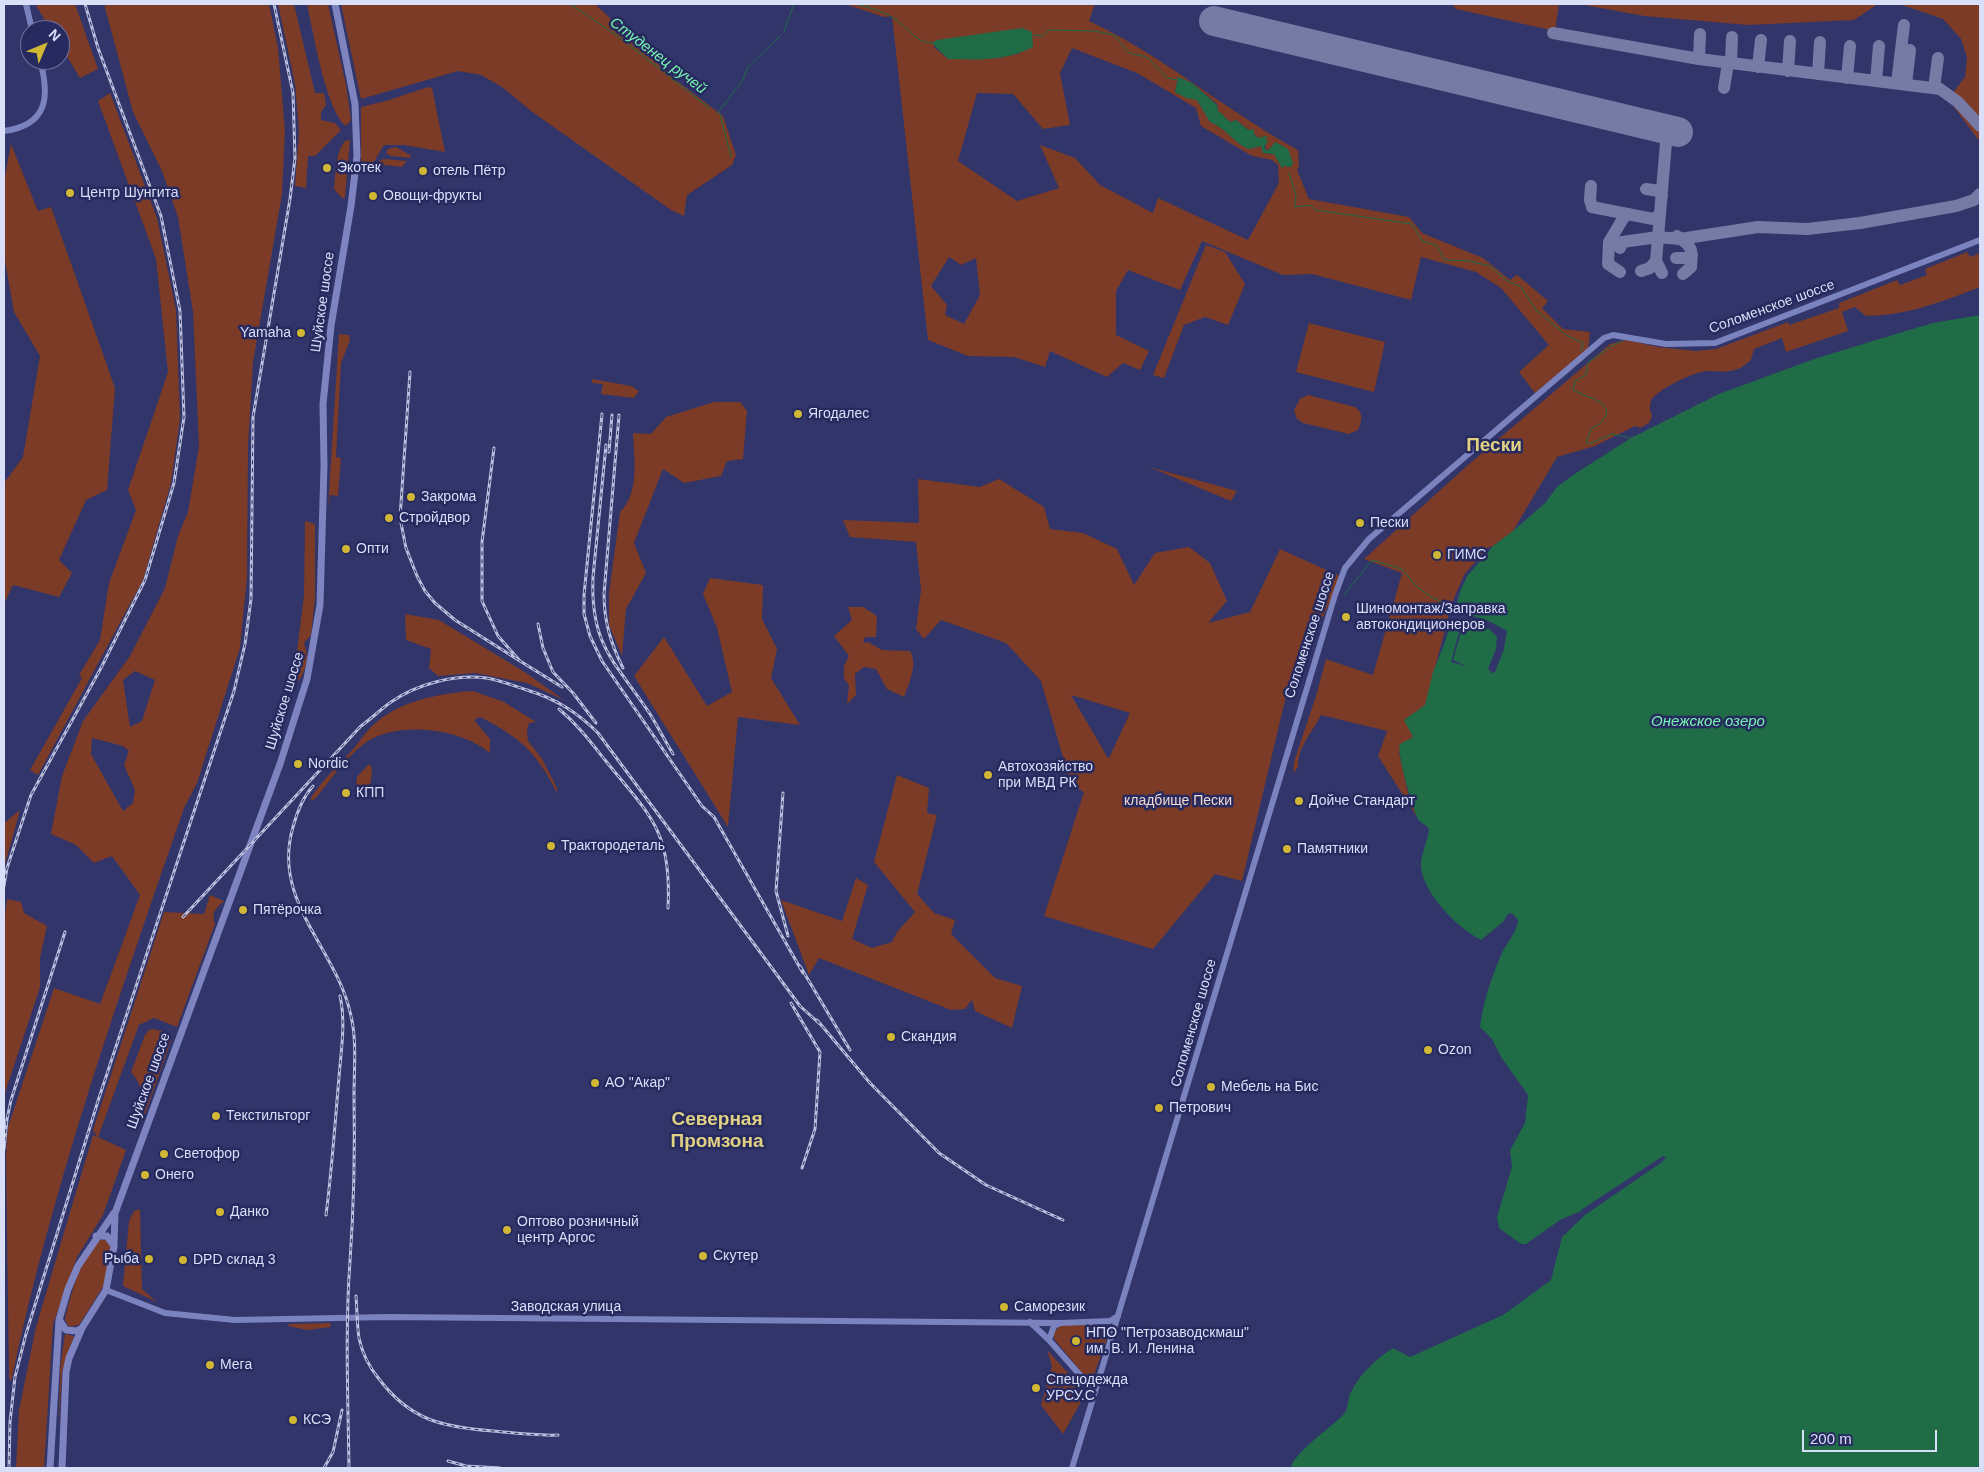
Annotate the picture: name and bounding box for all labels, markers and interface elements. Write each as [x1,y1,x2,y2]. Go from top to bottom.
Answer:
water label: Студенец ручей [606,14,710,98]
north arrow [20,20,70,70]
text: N [46,26,64,44]
place label: Экотек [337,160,381,176]
marker: Экотек [321,162,333,174]
place label: отель Пётр [433,163,505,179]
marker: отель Пётр [417,165,429,177]
place label: Центр Шунгита [80,185,178,201]
marker: Центр Шунгита [64,187,76,199]
place label: Овощи-фрукты [383,188,482,204]
marker: Овощи-фрукты [367,190,379,202]
street label: Шуйское шоссе [308,251,338,353]
street label: Соломенское шоссе [1707,276,1837,338]
place label: Yamaha [240,325,291,341]
marker: Yamaha [295,327,307,339]
place label: Ягодалес [808,406,869,422]
marker: Ягодалес [792,408,804,420]
district label: Пески [1466,435,1522,457]
place label: Закрома [421,489,476,505]
marker: Закрома [405,491,417,503]
place label: Стройдвор [399,510,470,526]
marker: Стройдвор [383,512,395,524]
place label: Пески [1370,515,1409,531]
marker: Пески [1354,517,1366,529]
place label: Опти [356,541,389,557]
marker: Опти [340,543,352,555]
place label: ГИМС [1447,547,1486,563]
marker: ГИМС [1431,549,1443,561]
street label: Соломенское шоссе [1282,569,1338,701]
place label: Шиномонтаж/Заправка автокондиционеров [1356,601,1506,634]
marker: Шиномонтаж/Заправка автокондиционеров [1340,611,1352,623]
street label: Шуйское шоссе [262,650,308,752]
water label: Онежское озеро [1651,713,1765,731]
place label: Nordic [308,756,348,772]
marker: Nordic [292,758,304,770]
place label: Автохозяйство при МВД РК [998,759,1093,792]
marker: Автохозяйство при МВД РК [982,769,994,781]
place label: КПП [356,785,384,801]
marker: КПП [340,787,352,799]
park label: кладбище Пески [1124,793,1232,809]
place label: Дойче Стандарт [1309,793,1415,809]
marker: Дойче Стандарт [1293,795,1305,807]
place label: Трактородеталь [561,838,665,854]
marker: Трактородеталь [545,840,557,852]
place label: Памятники [1297,841,1368,857]
marker: Памятники [1281,843,1293,855]
place label: Пятёрочка [253,902,322,918]
marker: Пятёрочка [237,904,249,916]
street label: Соломенское шоссе [1168,957,1220,1089]
place label: Скандия [901,1029,957,1045]
street label: Шуйское шоссе [124,1031,174,1131]
marker: Скандия [885,1031,897,1043]
place label: Ozon [1438,1042,1471,1058]
marker: Ozon [1422,1044,1434,1056]
place label: АО "Акар" [605,1075,670,1091]
marker: АО "Акар" [589,1077,601,1089]
place label: Мебель на Бис [1221,1079,1318,1095]
marker: Мебель на Бис [1205,1081,1217,1093]
place label: Петрович [1169,1100,1231,1116]
marker: Петрович [1153,1102,1165,1114]
place label: Текстильторг [226,1108,310,1124]
district label: Северная Промзона [670,1109,764,1153]
marker: Текстильторг [210,1110,222,1122]
place label: Светофор [174,1146,240,1162]
marker: Светофор [158,1148,170,1160]
place label: Онего [155,1167,194,1183]
marker: Онего [139,1169,151,1181]
place label: Данко [230,1204,269,1220]
marker: Данко [214,1206,226,1218]
place label: Оптово розничный центр Аргос [517,1214,639,1246]
marker: Оптово розничный центр Аргос [501,1224,513,1236]
place label: Скутер [713,1248,758,1264]
marker: Скутер [697,1250,709,1262]
place label: Рыба [104,1251,139,1267]
place label: DPD склад 3 [193,1252,276,1268]
marker: Рыба [143,1253,155,1265]
marker: DPD склад 3 [177,1254,189,1266]
street label: Заводская улица [511,1299,621,1315]
place label: Саморезик [1014,1299,1085,1315]
marker: Саморезик [998,1301,1010,1313]
place label: НПО "Петрозаводскмаш" им. В. И. Ленина [1086,1325,1249,1358]
marker: НПО "Петрозаводскмаш" им. В. И. Ленина [1070,1335,1082,1347]
place label: Мега [220,1357,252,1373]
marker: Мега [204,1359,216,1371]
place label: Спецодежда УРСУ.С [1046,1372,1128,1404]
marker: Спецодежда УРСУ.С [1030,1382,1042,1394]
place label: КСЭ [303,1412,331,1428]
marker: КСЭ [287,1414,299,1426]
scale bar [1804,1420,1939,1452]
text: 200 m [1810,1430,1852,1447]

